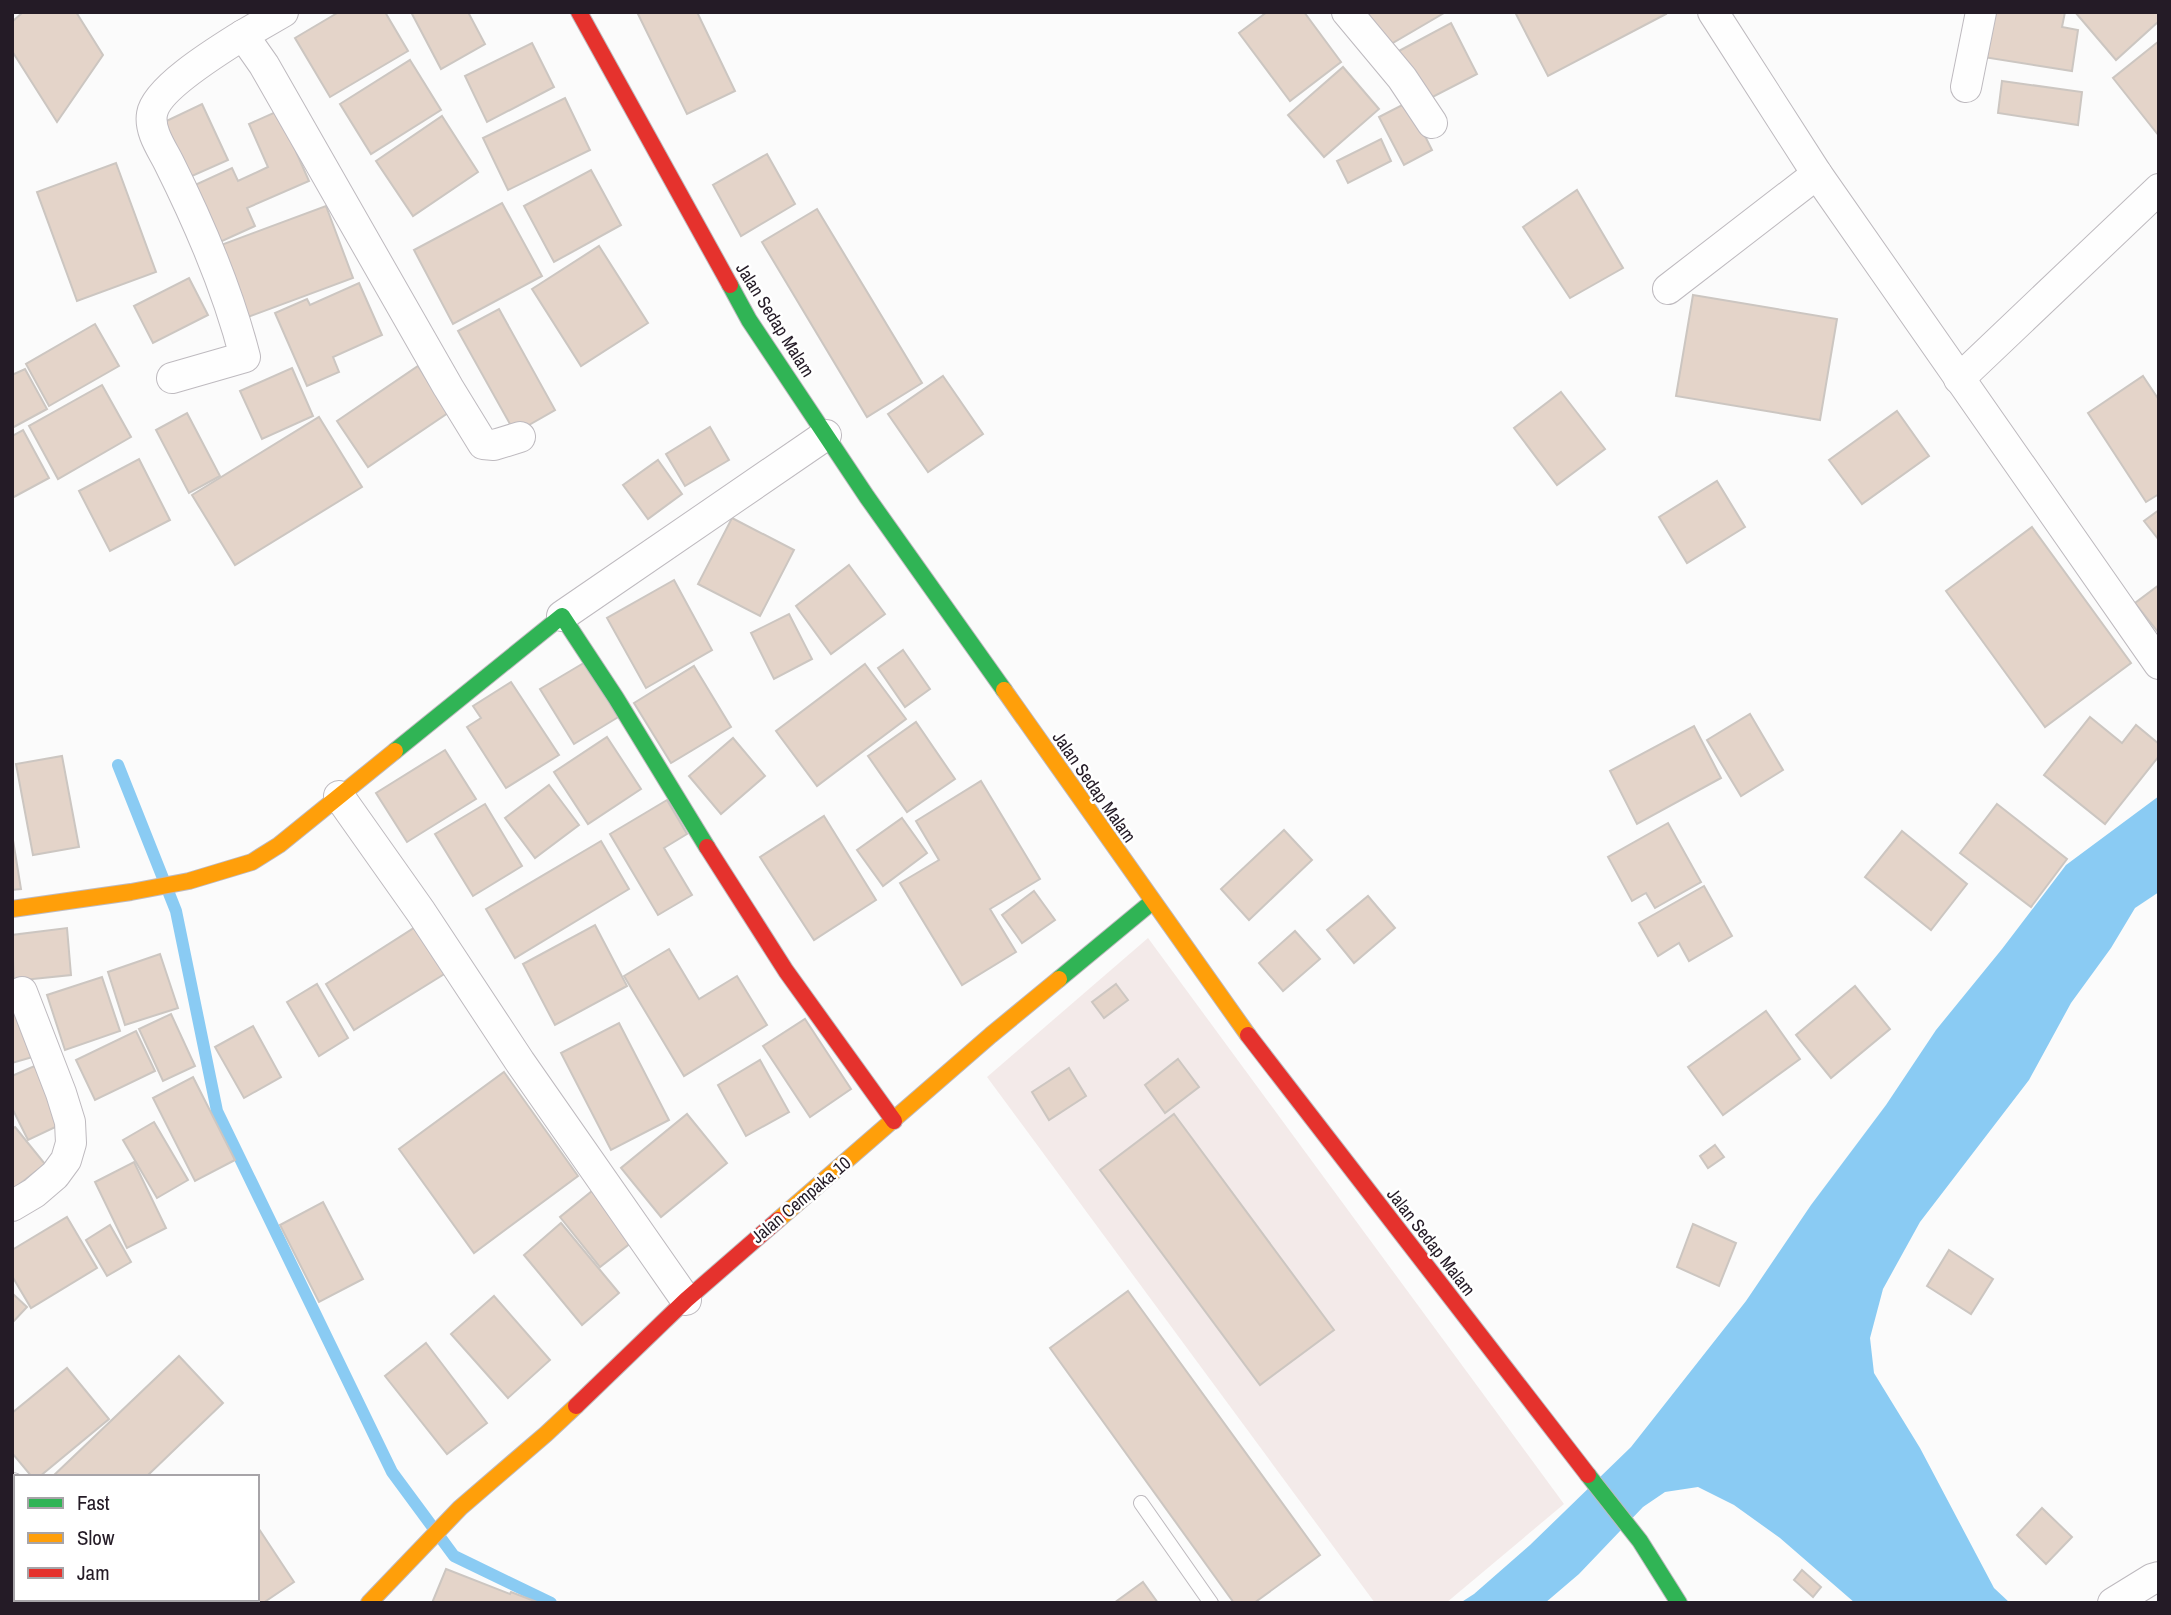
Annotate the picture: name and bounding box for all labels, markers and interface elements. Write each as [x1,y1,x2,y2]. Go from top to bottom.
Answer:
street label: Jalan Sedap Malam [730,258,821,382]
street label: Jalan Sedap Malam [1047,726,1142,847]
street label: Jalan Cempaka 10 [746,1150,856,1249]
street label: Jalan Sedap Malam [1381,1183,1481,1301]
legend [14,1475,259,1601]
text: Fast [77,1488,110,1517]
text: Slow [77,1523,115,1552]
text: Jam [77,1558,110,1587]

